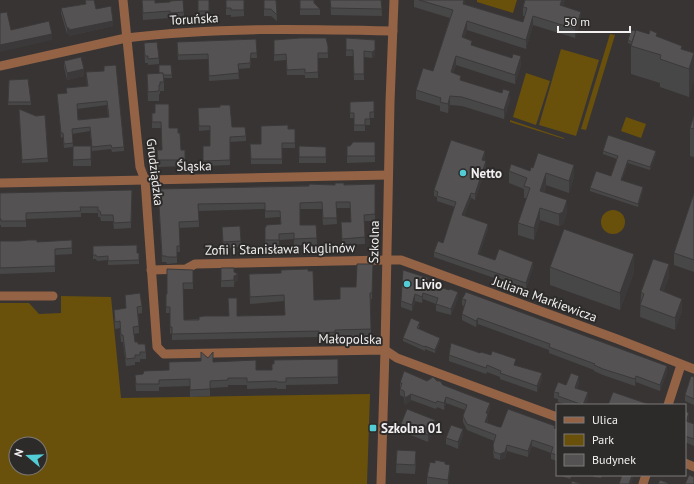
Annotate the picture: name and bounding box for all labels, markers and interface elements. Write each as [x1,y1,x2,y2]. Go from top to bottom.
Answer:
scale bar [558,8,630,34]
street label: Toruńska [169,9,219,29]
text: 50 m [564,14,590,29]
street label: Grudziądzka [142,137,168,207]
street label: Śląska [176,157,212,175]
place label: Netto [471,165,502,182]
marker: Netto [458,168,468,178]
street label: Szkolna [365,220,383,264]
street label: Zofii i Stanisława Kuglinów [205,239,356,259]
street label: Juliana Markiewicza [490,272,600,326]
place label: Livio [415,276,442,293]
marker: Livio [402,279,412,289]
street label: Małopolska [318,330,382,348]
legend [556,404,686,476]
text: Ulica [592,412,618,427]
place label: Szkolna 01 [381,420,442,437]
marker: Szkolna 01 [368,423,378,433]
text: Park [592,432,614,447]
north arrow [8,436,48,476]
text: N [11,447,26,458]
text: Budynek [592,452,636,467]

